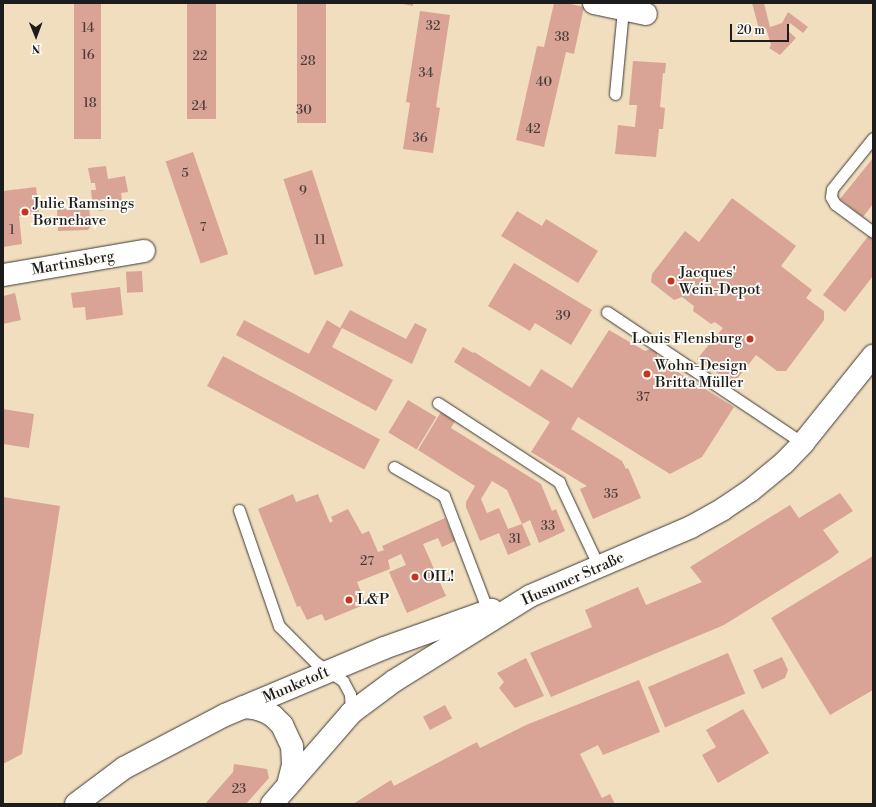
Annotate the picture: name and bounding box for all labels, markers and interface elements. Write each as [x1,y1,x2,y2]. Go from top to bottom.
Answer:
north arrow [16,16,56,56]
scale bar [732,16,791,42]
house number: 32 [426,18,440,34]
house number: 14 [82,20,94,36]
text: 20 m [737,23,765,38]
house number: 38 [554,29,570,45]
text: N [32,41,41,55]
house number: 16 [81,47,95,63]
house number: 22 [193,48,207,64]
house number: 28 [300,53,316,69]
house number: 34 [418,65,434,81]
house number: 40 [536,74,552,90]
house number: 18 [83,95,97,111]
house number: 24 [191,98,207,114]
house number: 30 [296,102,312,118]
house number: 42 [525,121,541,137]
house number: 36 [412,130,428,146]
house number: 5 [181,165,189,181]
house number: 9 [299,183,307,199]
place label: Julie Ramsings Børnehave [33,194,134,229]
marker: Julie Ramsings Børnehave [20,207,30,217]
house number: 7 [200,219,206,235]
house number: 1 [9,222,15,238]
house number: 11 [314,232,326,248]
street label: Martinsberg [30,247,116,279]
place label: Jacques' Wein-Depot [679,263,761,298]
marker: Jacques' Wein-Depot [666,276,676,286]
house number: 39 [555,308,571,324]
place label: Louis Flensburg [632,330,742,348]
marker: Louis Flensburg [745,334,755,344]
place label: Wohn-Design Britta Müller [655,356,747,391]
marker: Wohn-Design Britta Müller [642,369,652,379]
house number: 37 [636,389,650,405]
house number: 35 [604,486,618,502]
house number: 33 [541,518,555,534]
house number: 31 [509,531,521,547]
street label: Husumer Straße [519,548,627,610]
house number: 27 [360,553,374,569]
place label: OIL! [423,568,454,586]
marker: OIL! [410,572,420,582]
place label: L&P [357,591,389,609]
marker: L&P [344,595,354,605]
street label: Munketoft [260,663,332,707]
house number: 23 [232,781,246,797]

